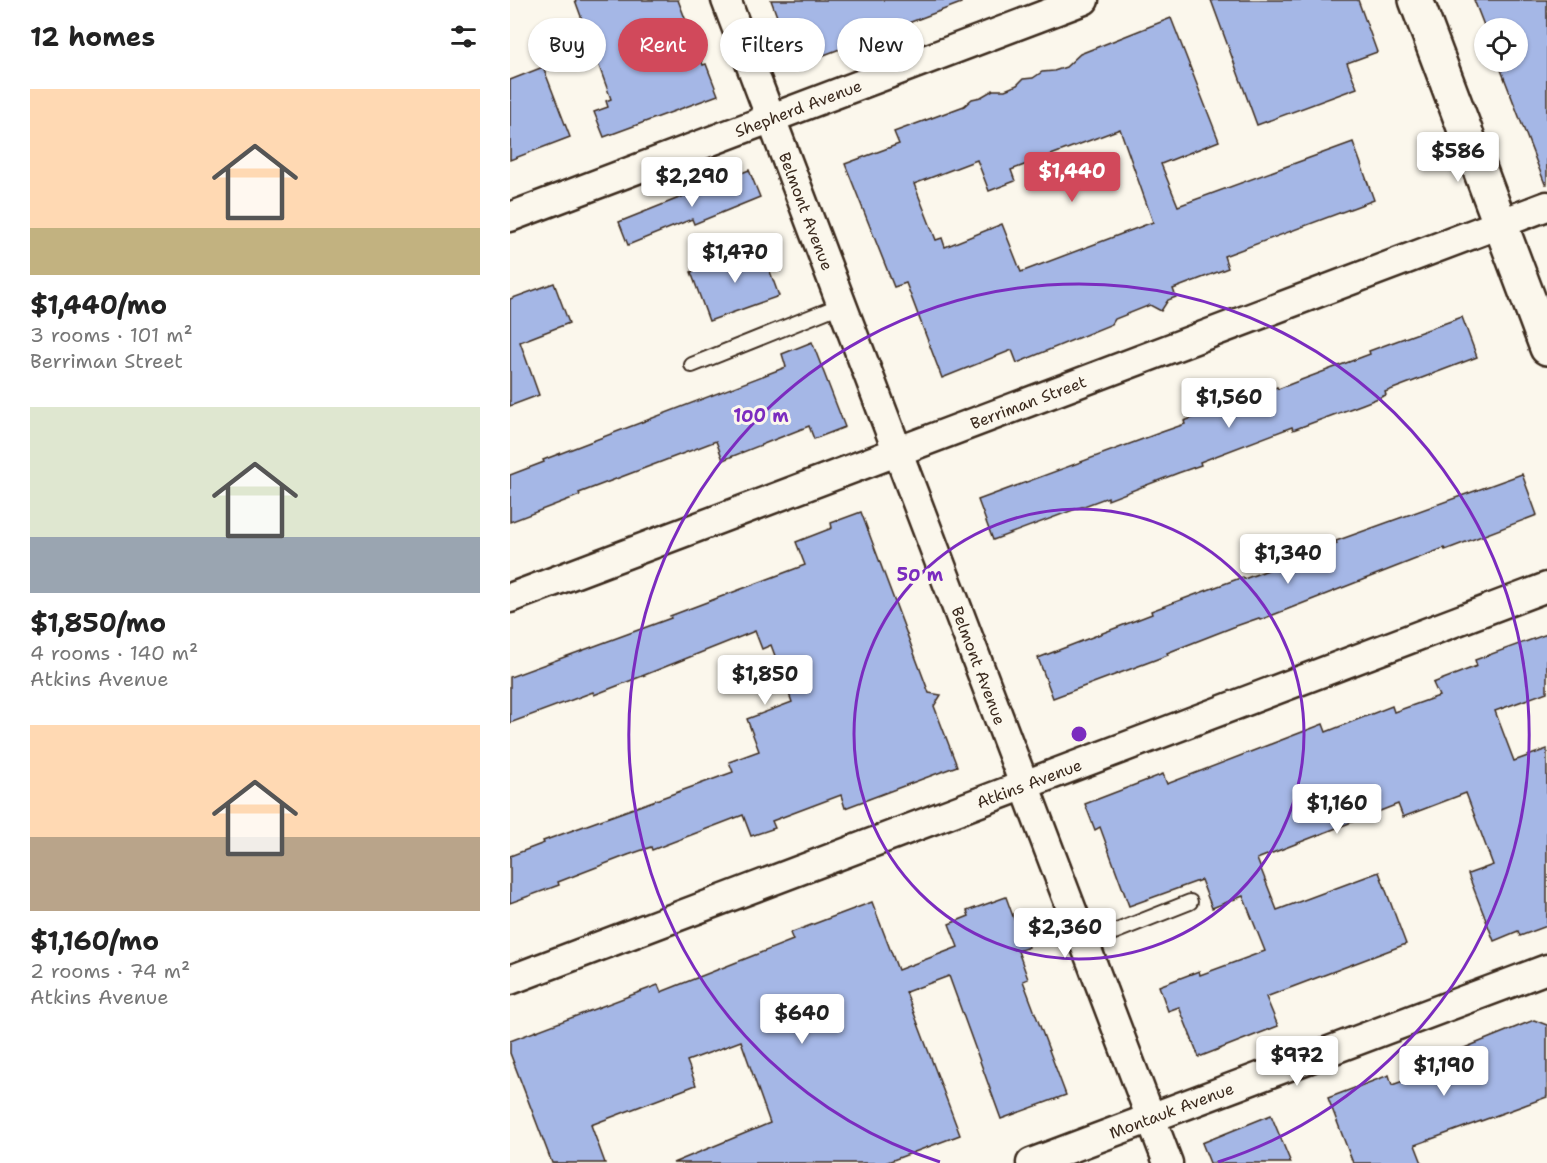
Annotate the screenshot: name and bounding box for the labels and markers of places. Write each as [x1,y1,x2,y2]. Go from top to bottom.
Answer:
pin: $586 [1422,132,1494,183]
pin: $1,440 [1023,152,1121,203]
pin: $2,290 [643,157,741,208]
pin: $1,470 [686,233,784,284]
pin: $1,560 [1180,378,1278,429]
pin: $1,340 [1239,534,1337,585]
pin: $1,850 [716,655,814,706]
centre of rings [1069,724,1089,744]
pin: $1,160 [1288,784,1386,835]
pin: $2,360 [1016,908,1114,959]
pin: $640 [766,994,838,1045]
pin: $972 [1261,1036,1333,1087]
pin: $1,190 [1395,1046,1493,1097]

